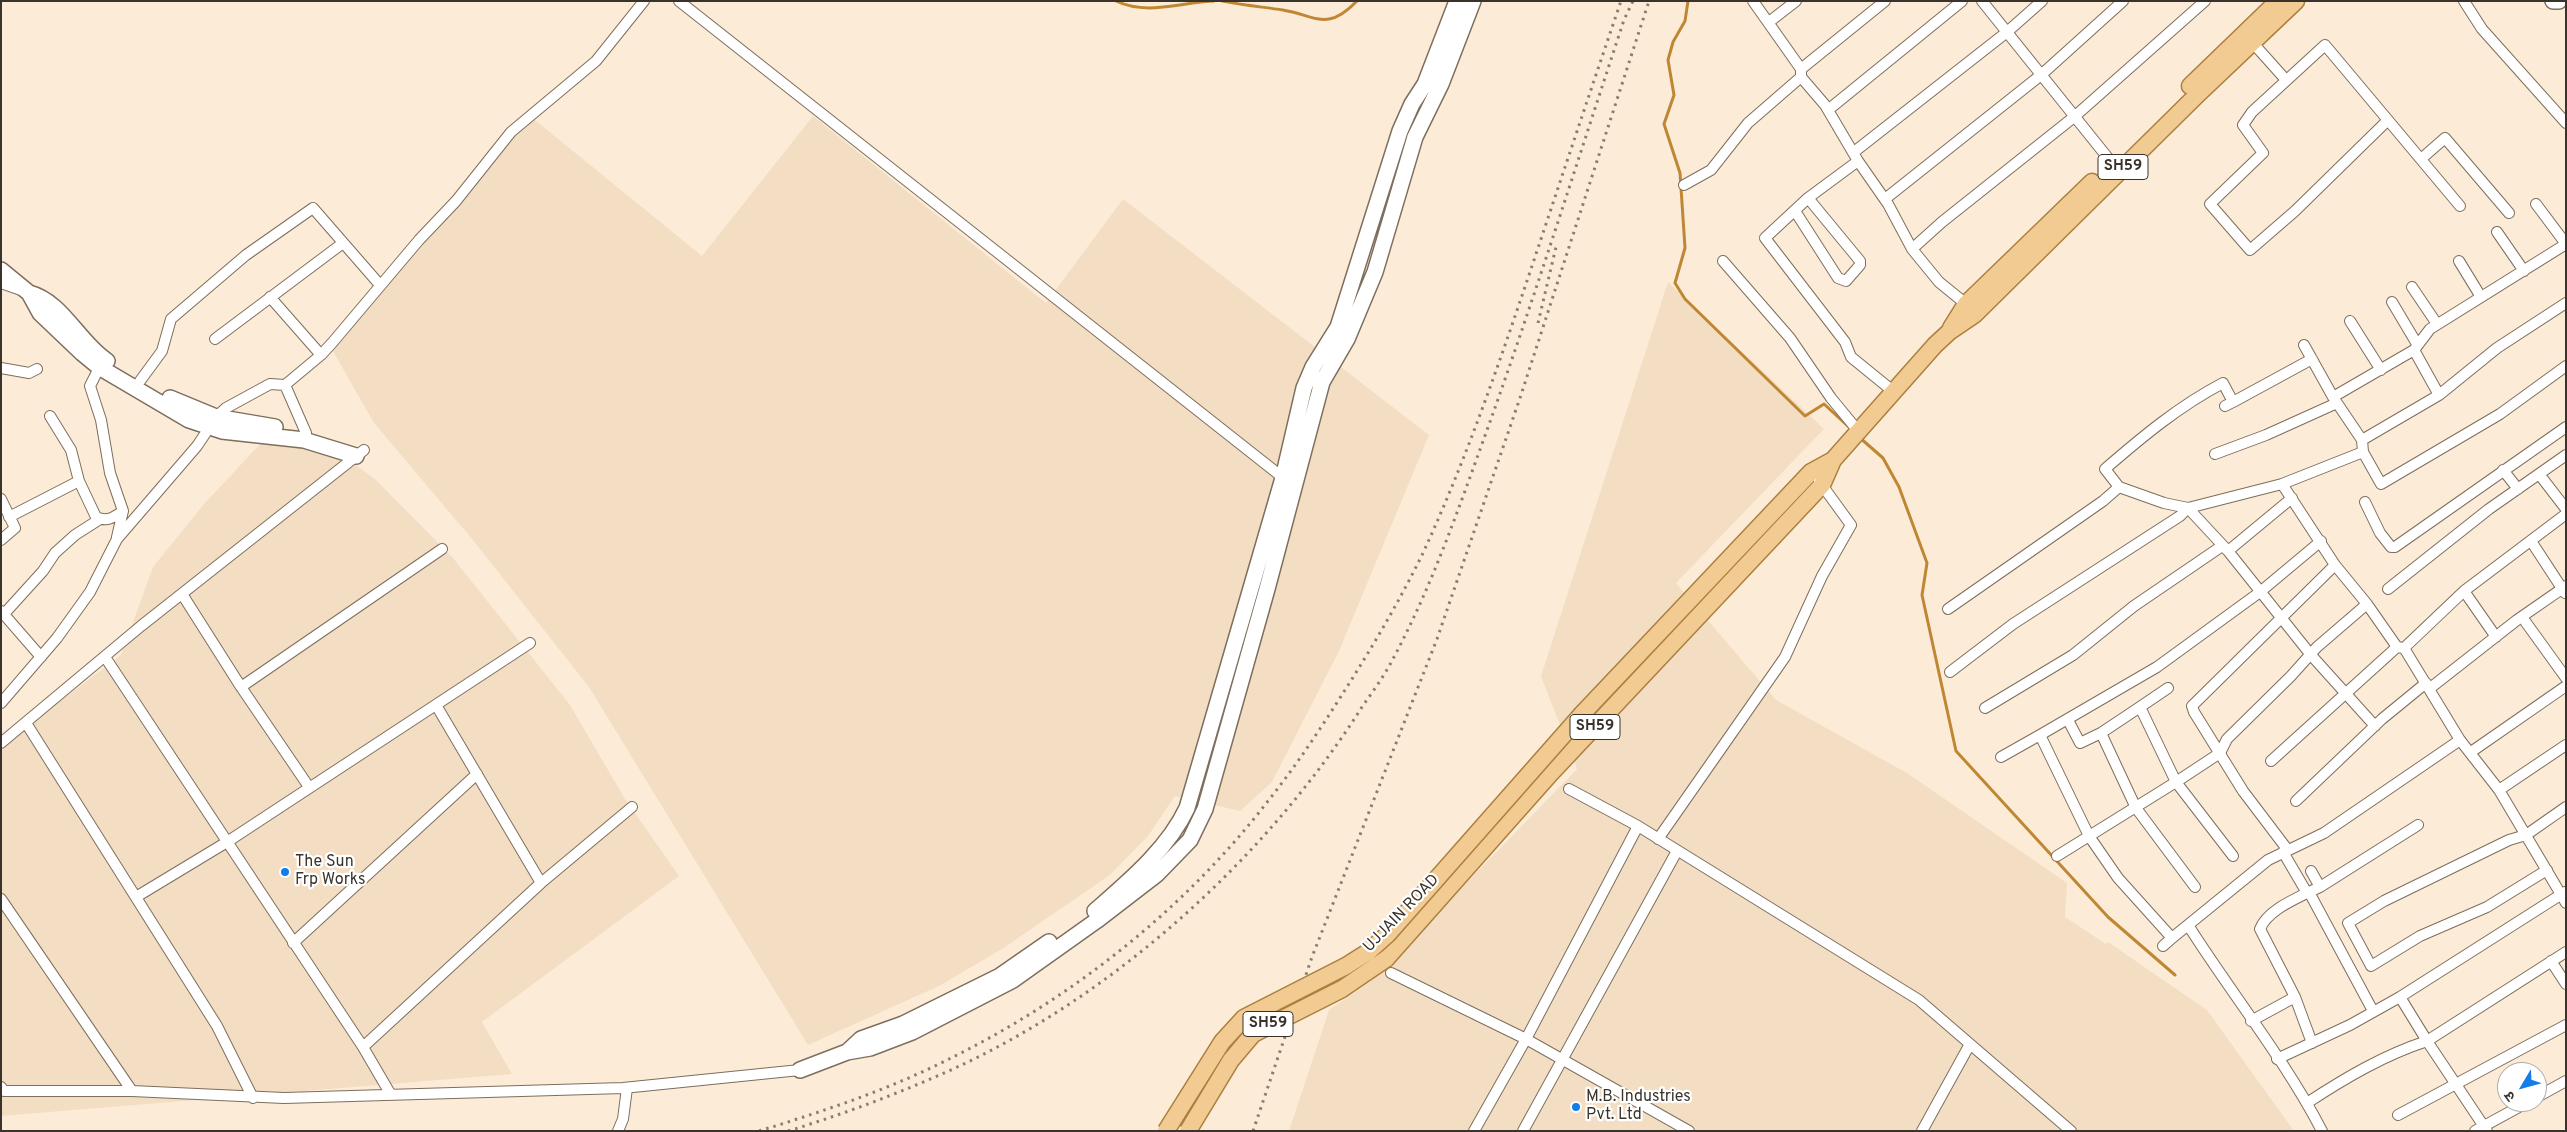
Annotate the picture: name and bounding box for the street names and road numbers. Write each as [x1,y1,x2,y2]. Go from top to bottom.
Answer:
road number: SH59 [2098,154,2148,180]
road number: SH59 [1570,714,1620,740]
street label: UJJAIN ROAD [1360,871,1444,957]
road number: SH59 [1243,1012,1293,1036]

